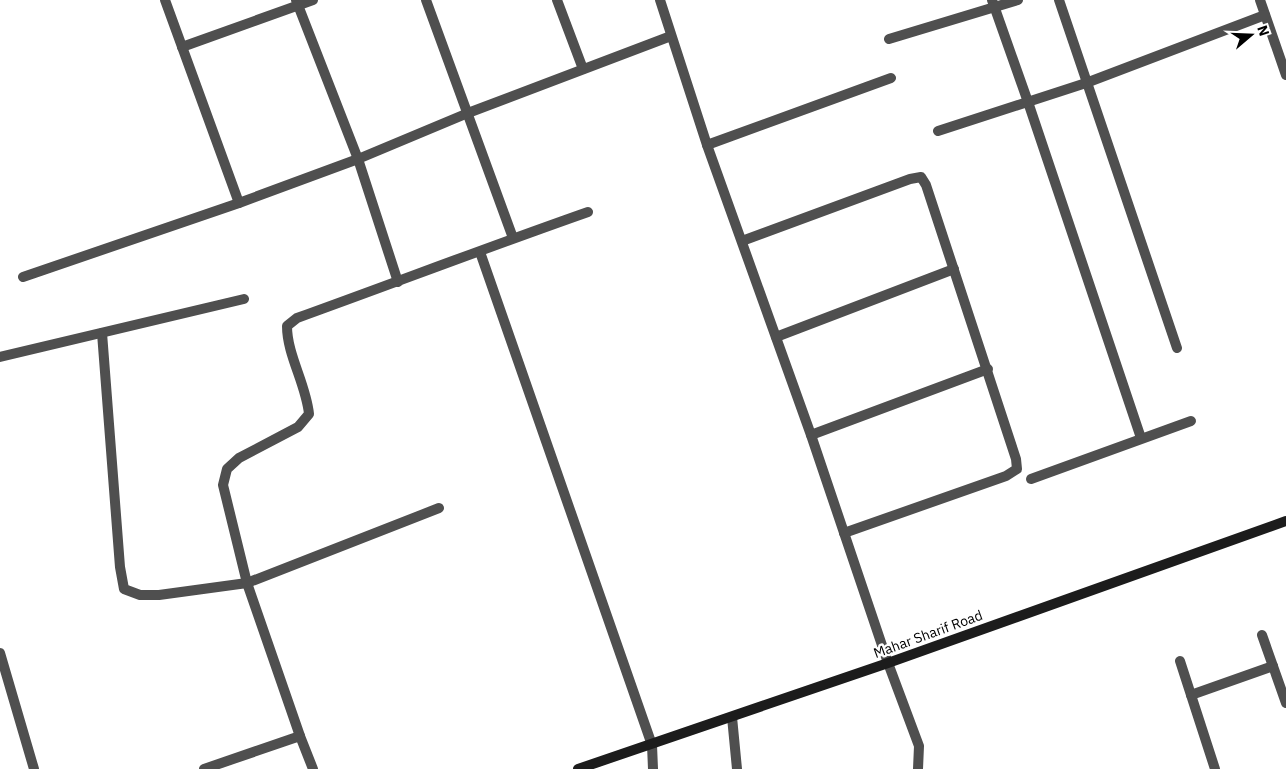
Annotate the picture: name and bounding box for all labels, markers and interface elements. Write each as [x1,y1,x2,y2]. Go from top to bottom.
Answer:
north arrow [1226,10,1276,60]
text: N [1253,23,1273,38]
street label: Mahar Sharif Road [871,606,985,662]

